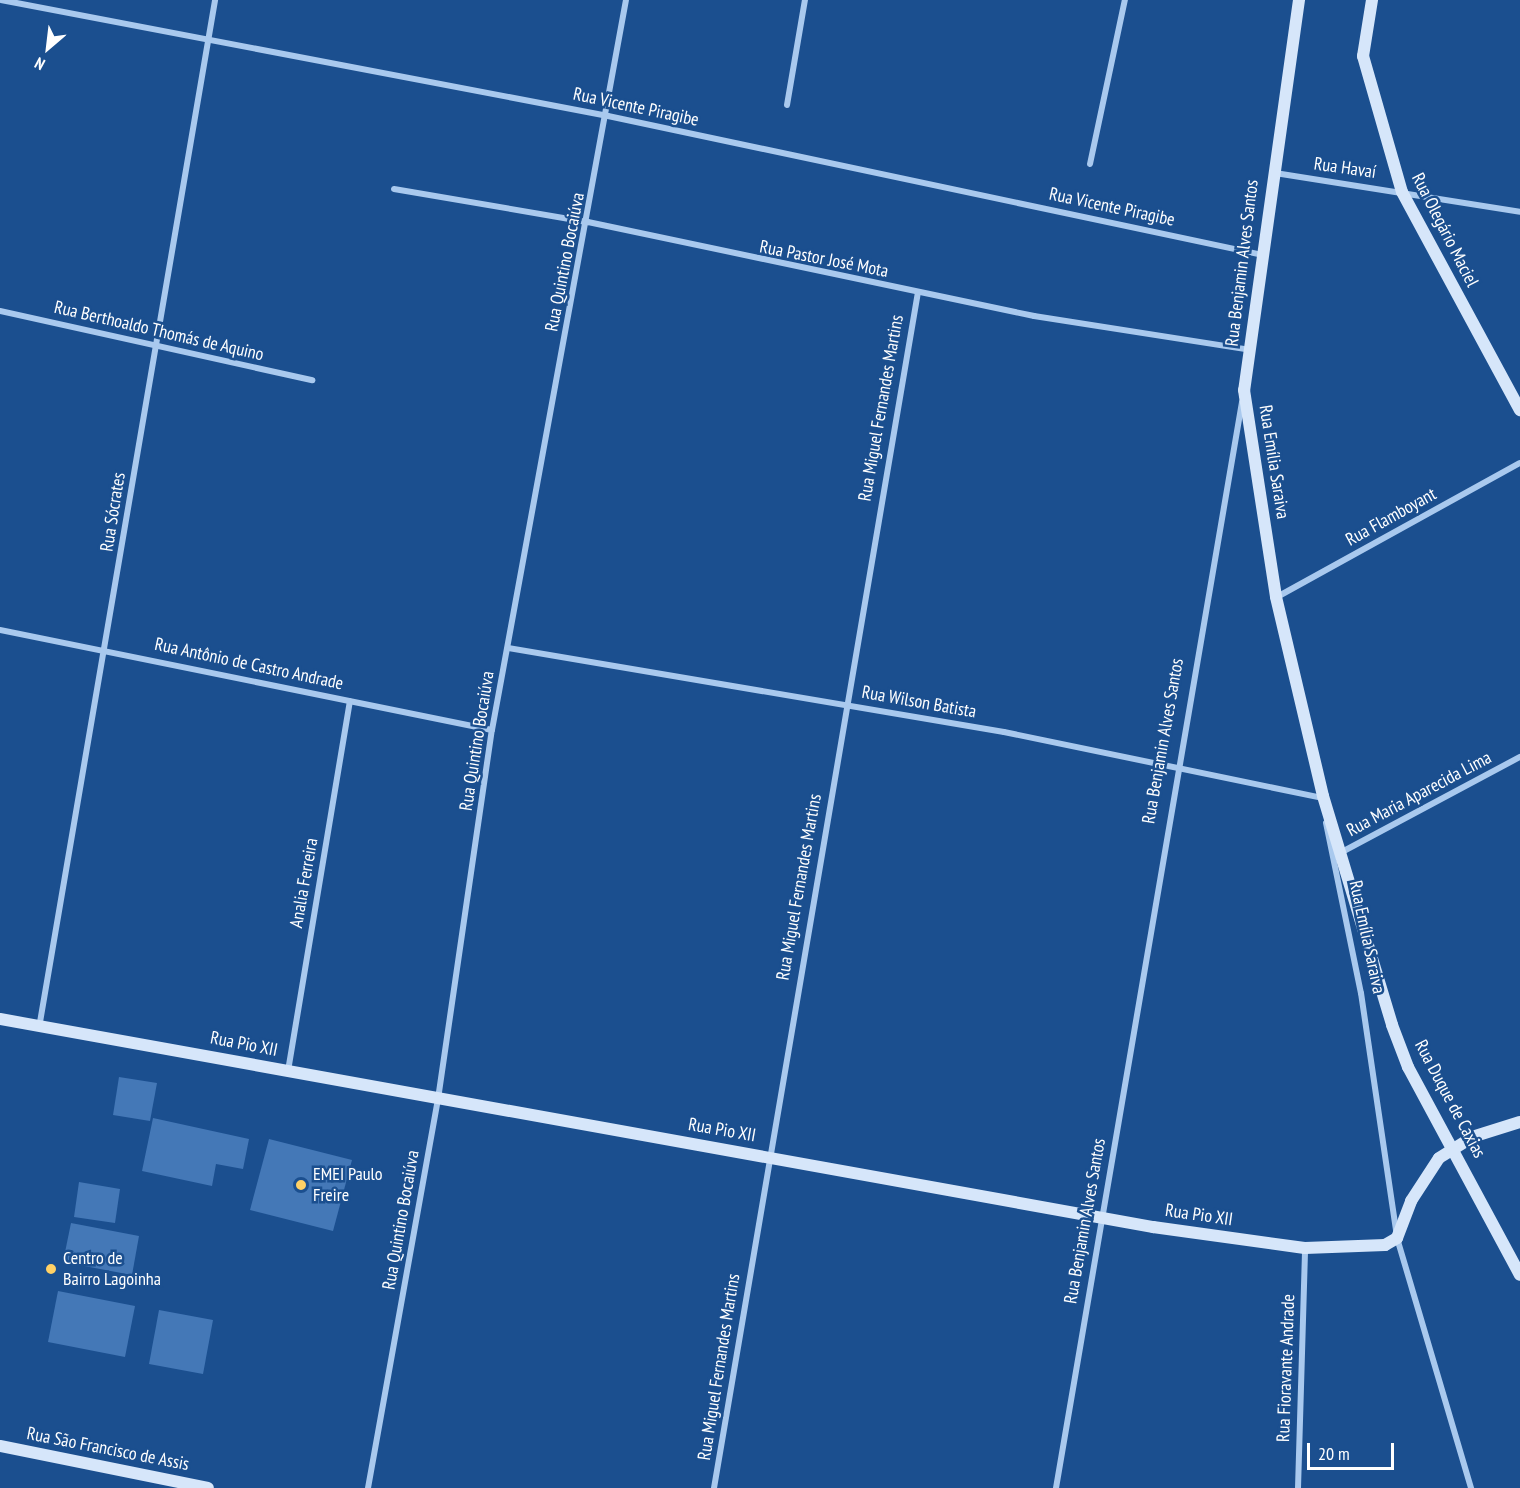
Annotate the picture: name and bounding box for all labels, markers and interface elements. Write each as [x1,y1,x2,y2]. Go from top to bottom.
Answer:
north arrow [18,18,78,78]
text: N [31,53,48,75]
street label: Rua Vicente Piragibe [571,83,701,131]
street label: Rua Havaí [1313,153,1377,183]
street label: Rua Olegário Maciel [1407,169,1483,291]
street label: Rua Benjamin Alves Santos [1221,178,1263,348]
street label: Rua Vicente Piragibe [1047,183,1177,231]
street label: Rua Quintino Bocaiúva [541,191,589,333]
street label: Rua Pastor José Mota [758,236,890,282]
street label: Rua Berthoaldo Thomás de Aquino [52,296,266,366]
street label: Rua Miguel Fernandes Martins [854,313,908,503]
street label: Rua Emília Saraiva [1254,403,1294,521]
street label: Rua Sócrates [96,471,130,553]
street label: Rua Flamboyant [1342,483,1440,551]
street label: Rua Antônio de Castro Andrade [152,633,346,695]
street label: Rua Benjamin Alves Santos [1138,656,1188,826]
street label: Rua Quintino Bocaiúva [455,670,499,812]
street label: Rua Wilson Batista [860,681,978,723]
street label: Rua Maria Aparecida Lima [1343,747,1495,841]
street label: Rua Miguel Fernandes Martins [772,792,826,982]
street label: Analia Ferreira [285,836,323,930]
street label: Rua Emília Saraiva [1344,878,1390,996]
street label: Rua Pio XII [208,1027,280,1061]
street label: Rua Duque de Caxias [1410,1036,1490,1162]
street label: Rua Pio XII [686,1113,758,1147]
street label: Rua Benjamin Alves Santos [1060,1136,1110,1306]
street label: Rua Quintino Bocaiúva [378,1149,424,1291]
place label: EMEI Paulo Freire [313,1164,383,1206]
marker: EMEI Paulo Freire [294,1178,308,1192]
street label: Rua Pio XII [1164,1200,1234,1230]
place label: Centro de Bairro Lagoinha [63,1248,161,1290]
marker: Centro de Bairro Lagoinha [44,1262,58,1276]
street label: Rua Miguel Fernandes Martins [694,1272,744,1462]
street label: Rua Fioravante Andrade [1273,1293,1299,1443]
street label: Rua São Francisco de Assis [25,1423,191,1475]
scale bar [1310,1431,1397,1469]
text: 20 m [1318,1442,1350,1465]

